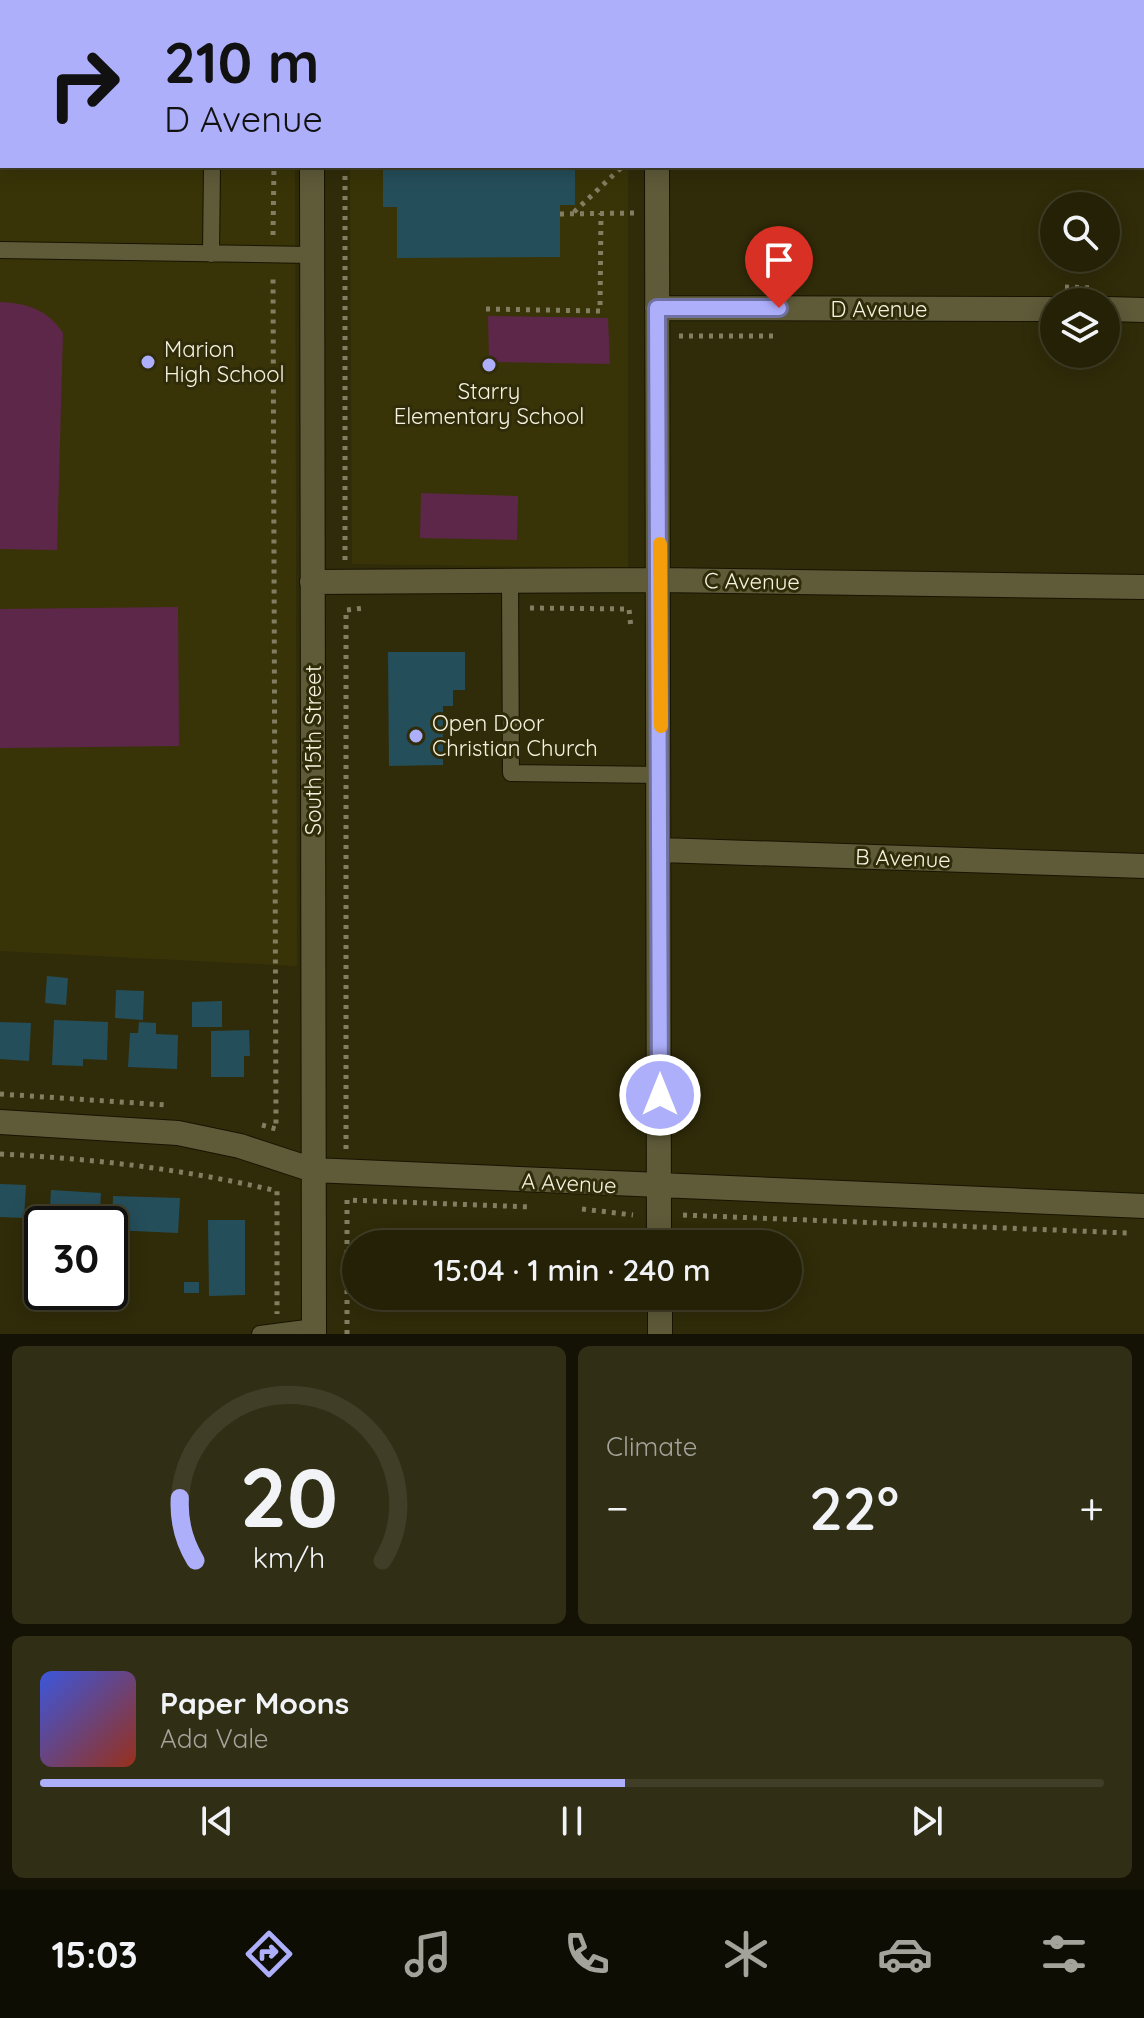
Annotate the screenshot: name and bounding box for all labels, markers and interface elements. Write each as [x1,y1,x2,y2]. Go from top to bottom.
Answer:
text: 210 m [164,27,319,97]
icon: right [32,32,136,136]
text: D Avenue [164,96,323,141]
map controls [1040,192,1120,368]
button: search [1040,192,1120,272]
pin [745,226,813,308]
icon: arrive [757,238,801,282]
button: layers [1040,288,1120,368]
street label: D Avenue [830,295,928,323]
place label: Marion High School [164,335,285,388]
marker: Marion High School [139,353,157,371]
marker: Starry Elementary School [480,356,498,374]
place label: Starry Elementary School [394,377,584,430]
street label: C Avenue [704,566,800,596]
street label: South 15th Street [299,665,327,835]
place label: Open Door Christian Church [432,709,598,762]
marker: Open Door Christian Church [407,727,425,745]
street label: B Avenue [855,842,951,874]
position arrow [618,1053,702,1137]
street label: A Avenue [521,1167,617,1199]
speed limit sign: 30 [24,1206,128,1310]
text: 15:04 · 1 min · 240 m [433,1251,711,1289]
text: Climate [606,1430,697,1463]
text: 20 [240,1444,338,1548]
text: 22° [809,1470,899,1545]
text: − [606,1480,629,1535]
text: + [1079,1480,1104,1535]
text: km/h [253,1539,325,1575]
text: Paper Moons [160,1684,349,1722]
text: Ada Vale [160,1722,269,1755]
icon: previous [195,1799,239,1843]
icon: pause [550,1799,594,1843]
icon: next [905,1799,949,1843]
icon: directions [241,1926,297,1982]
icon: music [400,1926,456,1982]
icon: phone [559,1926,615,1982]
icon: climate [718,1926,774,1982]
icon: car [877,1926,933,1982]
icon: filters [1036,1926,1092,1982]
text: 15:03 [52,1932,138,1977]

